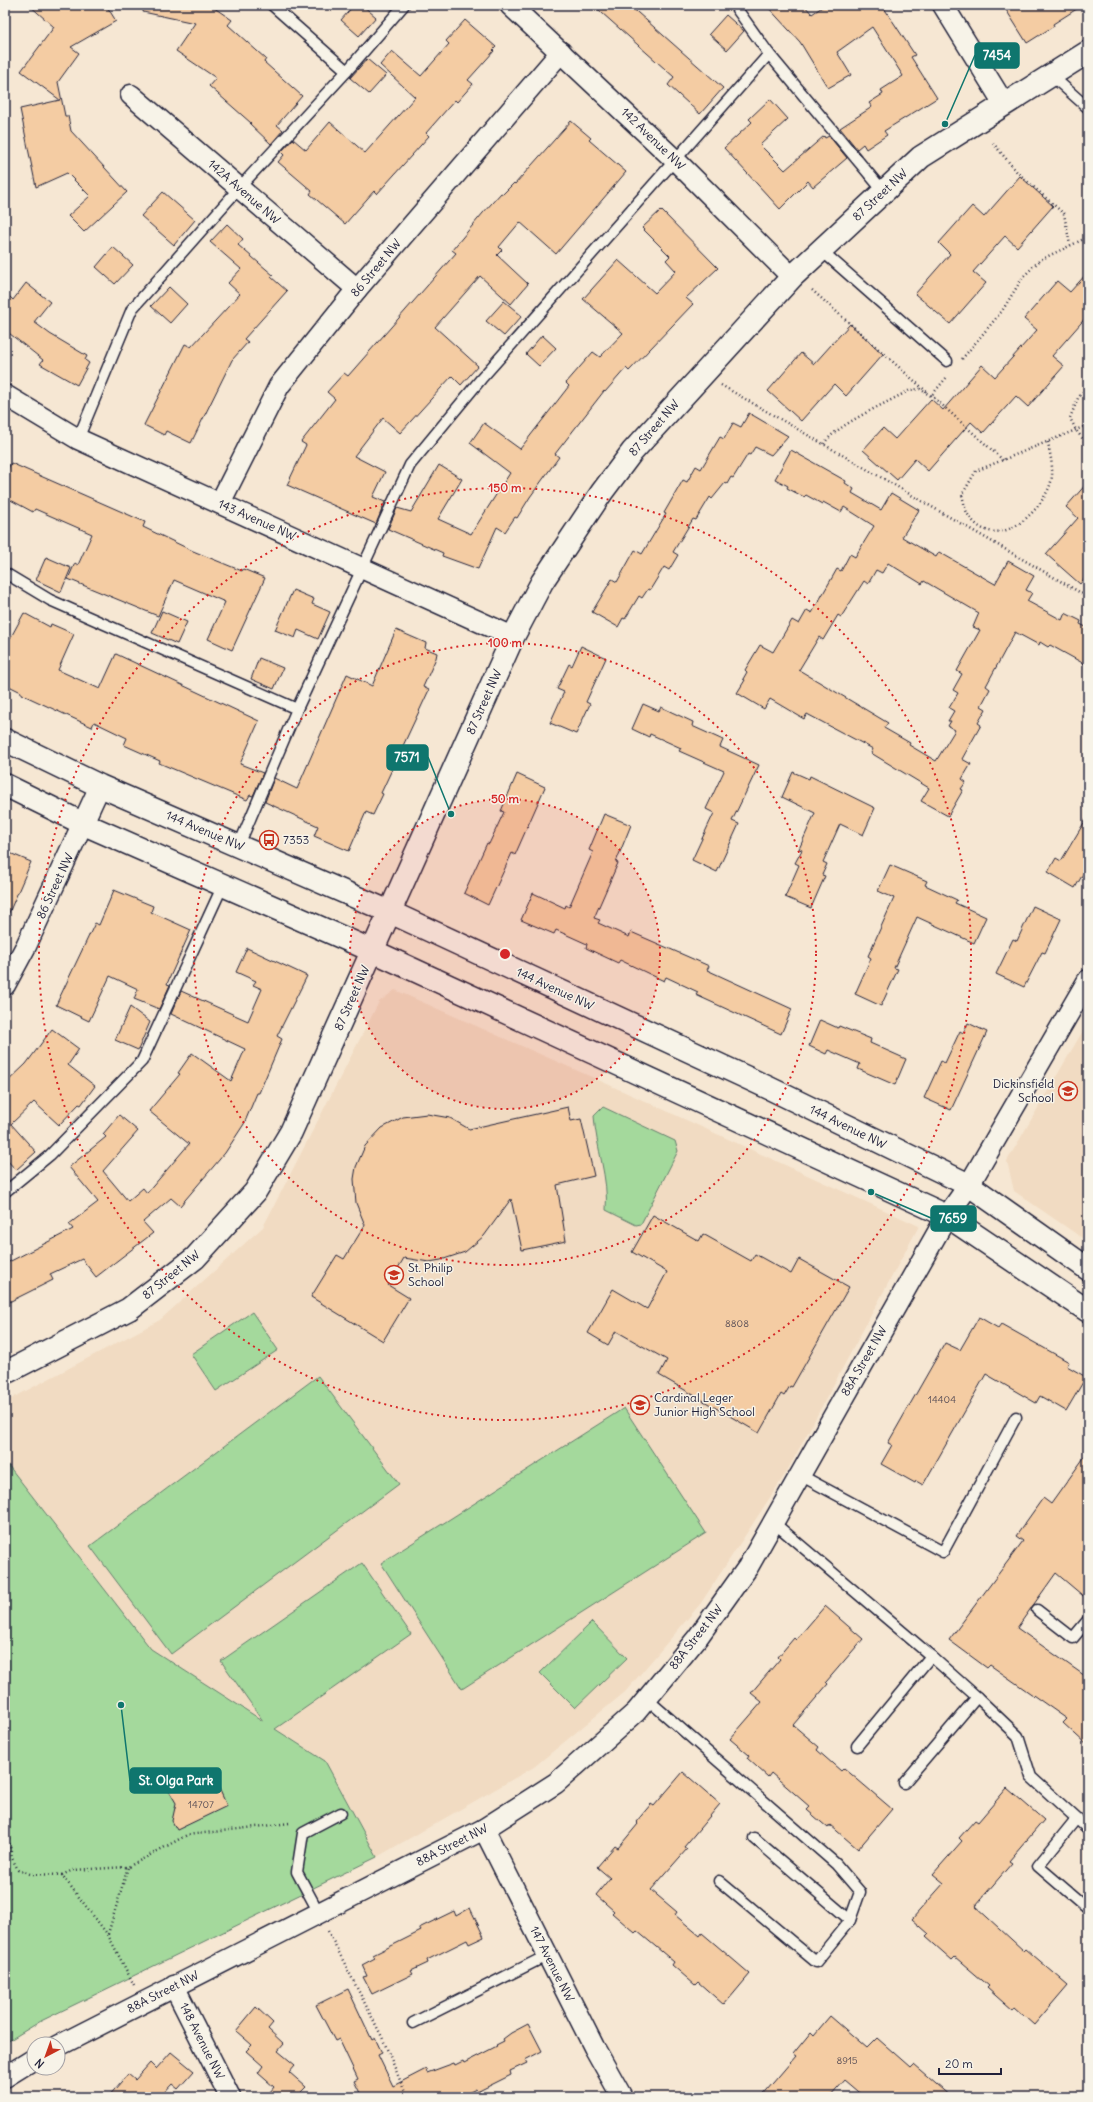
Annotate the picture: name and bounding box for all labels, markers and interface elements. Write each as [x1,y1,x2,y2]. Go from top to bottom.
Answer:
callout: 7454 [975,43,1019,68]
text: 7454 [983,47,1012,64]
street label: 142 Avenue NW [618,104,689,173]
street label: 142A Avenue NW [205,156,284,227]
street label: 87 Street NW [849,165,910,224]
street label: 86 Street NW [347,236,404,300]
street label: 87 Street NW [625,396,682,459]
text: 150 m [489,480,522,495]
street label: 143 Avenue NW [216,496,299,543]
text: 100 m [488,635,522,650]
street label: 87 Street NW [463,667,505,737]
callout: 7571 [387,745,428,770]
text: 7571 [394,749,420,766]
text: 50 m [491,791,520,806]
street label: 144 Avenue NW [164,807,247,854]
bus stop icon: 7353 [258,829,280,851]
place label: 7353 [283,832,310,847]
street label: 86 Street NW [33,850,76,921]
centre of rings [498,947,512,961]
street label: 87 Street NW [331,963,373,1033]
street label: 144 Avenue NW [514,964,596,1013]
place label: Dickinsfield School [993,1076,1054,1105]
school or university icon: Dickinsfield School [1057,1080,1079,1102]
street label: 144 Avenue NW [807,1101,889,1152]
callout: 7659 [931,1206,976,1231]
text: 7659 [939,1210,967,1227]
street label: 87 Street NW [139,1247,203,1302]
place label: St. Philip School [408,1260,453,1289]
school or university icon: St. Philip School [383,1264,405,1286]
house number: 8808 [725,1317,749,1330]
street label: 88A Street NW [837,1323,890,1398]
place label: Cardinal Leger Junior High School [654,1390,755,1419]
house number: 14404 [928,1393,956,1406]
school or university icon: Cardinal Leger Junior High School [629,1394,651,1416]
street label: 88A Street NW [666,1601,726,1672]
callout: St. Olga Park [130,1768,221,1793]
text: St. Olga Park [139,1772,214,1789]
house number: 14707 [188,1798,214,1811]
street label: 88A Street NW [413,1820,490,1869]
street label: 147 Avenue NW [527,1924,578,2004]
street label: 88A Street NW [124,1967,201,2016]
street label: 148 Avenue NW [177,2000,228,2082]
north arrow [26,2036,66,2076]
scale bar [939,2050,1001,2076]
house number: 8915 [836,2054,858,2067]
text: N [32,2056,47,2071]
text: 20 m [945,2056,973,2071]

